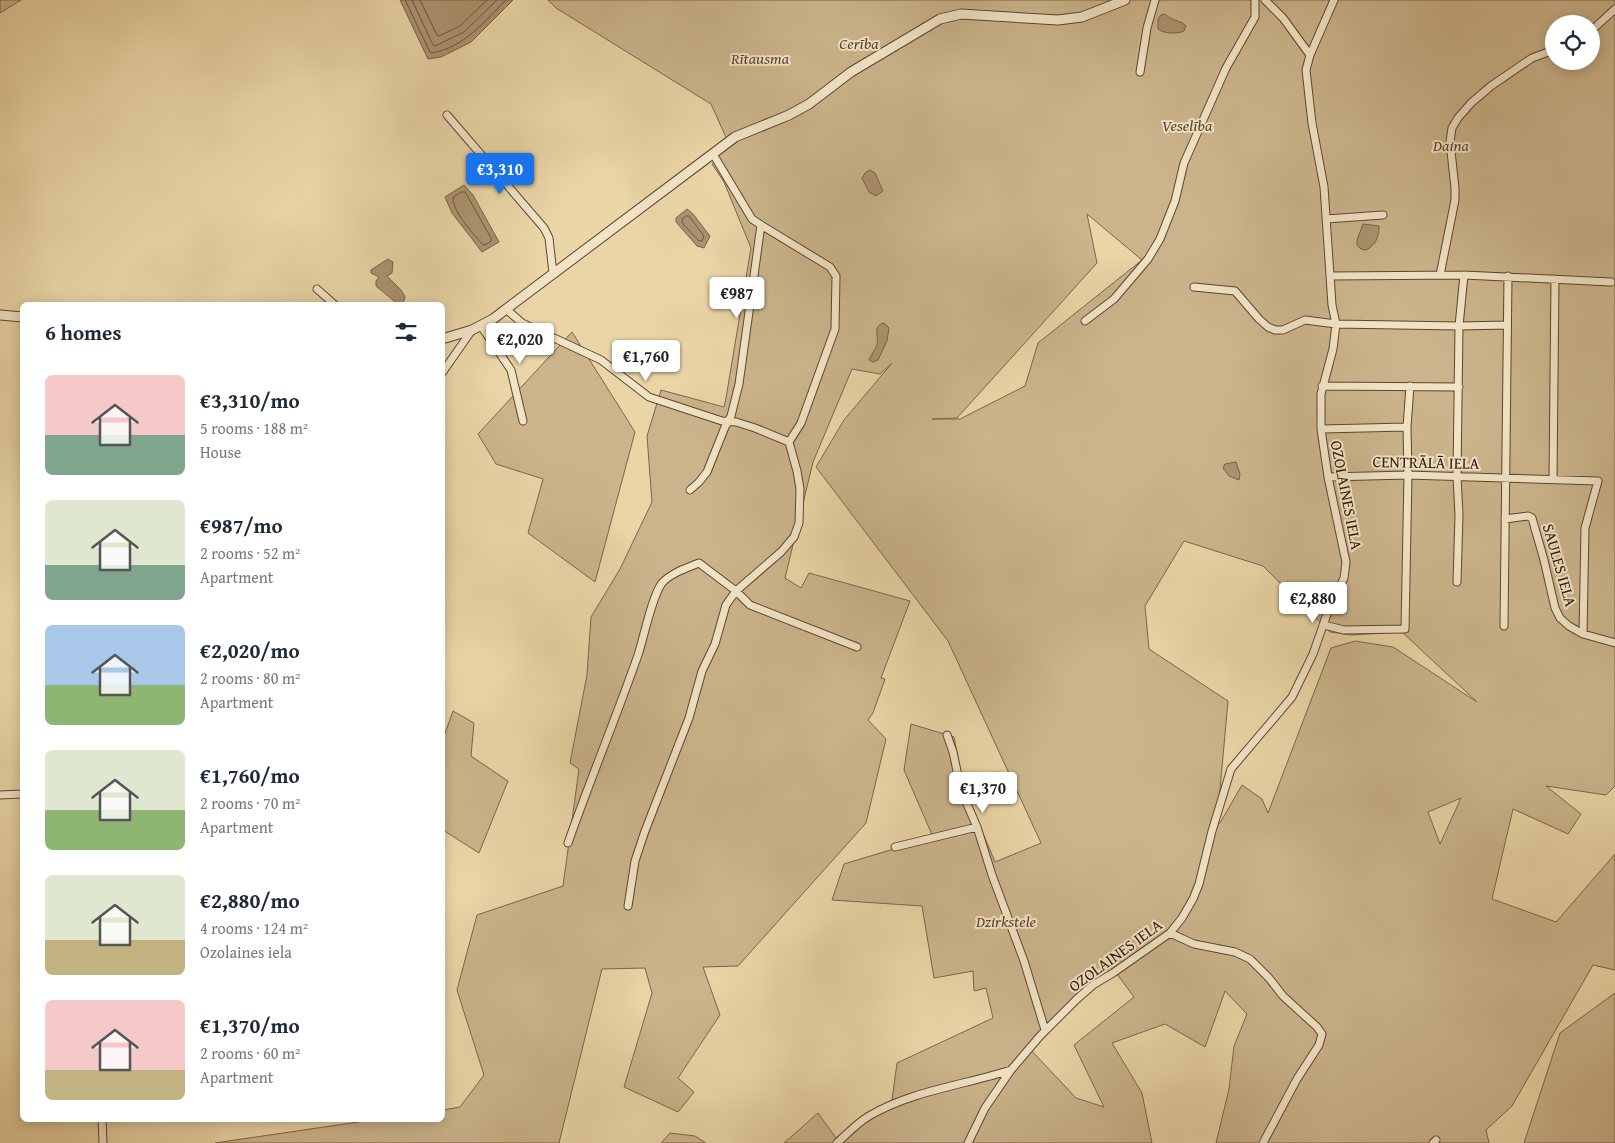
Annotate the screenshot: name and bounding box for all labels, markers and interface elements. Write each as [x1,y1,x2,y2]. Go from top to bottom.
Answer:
map controls [1545,15,1600,70]
button: locate [1545,15,1600,70]
park label: Cerība [839,31,879,55]
park label: Rītausma [730,46,790,70]
park label: Veselība [1162,113,1213,137]
park label: Daina [1432,133,1470,157]
pin: €3,310 [459,152,541,195]
text: €3,310 [477,157,523,181]
pin: €987 [707,276,767,319]
text: €987 [720,281,754,305]
text: 6 homes [45,317,121,348]
icon: filters [392,318,420,346]
pin: €2,020 [479,322,561,365]
text: €2,020 [497,327,543,351]
pin: €1,760 [605,340,687,382]
text: €1,760 [623,344,669,368]
text: €3,310/mo [200,385,300,416]
icon: home [85,395,145,455]
text: 5 rooms · 188 m² [200,416,308,440]
street label: OZOLAINES IELA [1325,438,1369,552]
text: House [200,440,241,464]
street label: CENTRĀLĀ IELA [1372,449,1480,475]
text: €987/mo [200,510,283,541]
icon: home [85,520,145,580]
street label: SAULES IELA [1537,521,1583,610]
text: 2 rooms · 52 m² [200,541,300,565]
text: Apartment [200,565,273,589]
pin: €2,880 [1272,582,1354,624]
text: €2,880 [1290,586,1336,610]
text: €2,020/mo [200,635,300,666]
icon: home [85,645,145,705]
text: 2 rooms · 80 m² [200,666,300,690]
text: Apartment [200,690,273,714]
text: €1,760/mo [200,760,300,791]
icon: home [85,770,145,830]
pin: €1,370 [942,772,1024,814]
text: €1,370 [960,776,1006,800]
text: 2 rooms · 70 m² [200,791,300,815]
text: Apartment [200,815,273,839]
text: €2,880/mo [200,885,300,916]
icon: home [85,895,145,955]
park label: Dzirkstele [975,909,1037,933]
street label: OZOLAINES IELA [1063,913,1167,997]
text: 4 rooms · 124 m² [200,916,308,940]
text: Ozolaines iela [200,940,292,964]
text: €1,370/mo [200,1010,300,1041]
icon: home [85,1020,145,1080]
text: 2 rooms · 60 m² [200,1041,300,1065]
text: Apartment [200,1065,273,1089]

